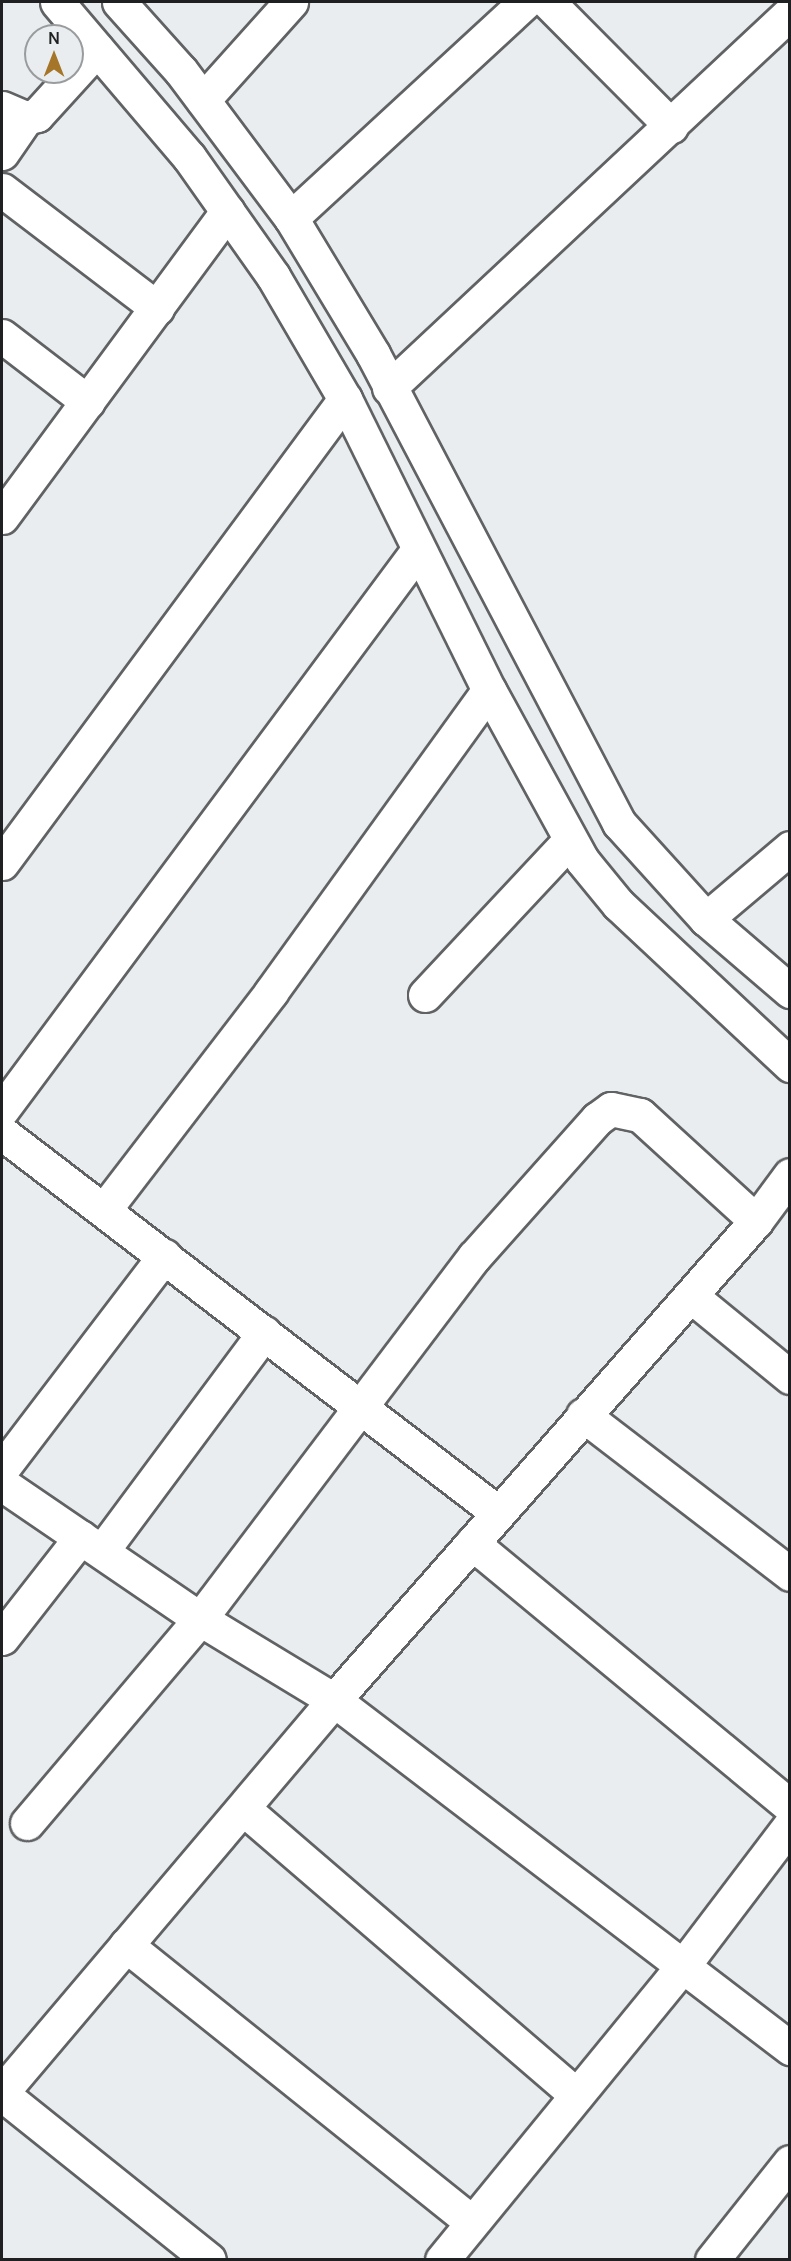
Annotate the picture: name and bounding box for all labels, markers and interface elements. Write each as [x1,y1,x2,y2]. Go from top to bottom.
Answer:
north arrow [24,24,84,84]
text: N [48,27,60,49]

